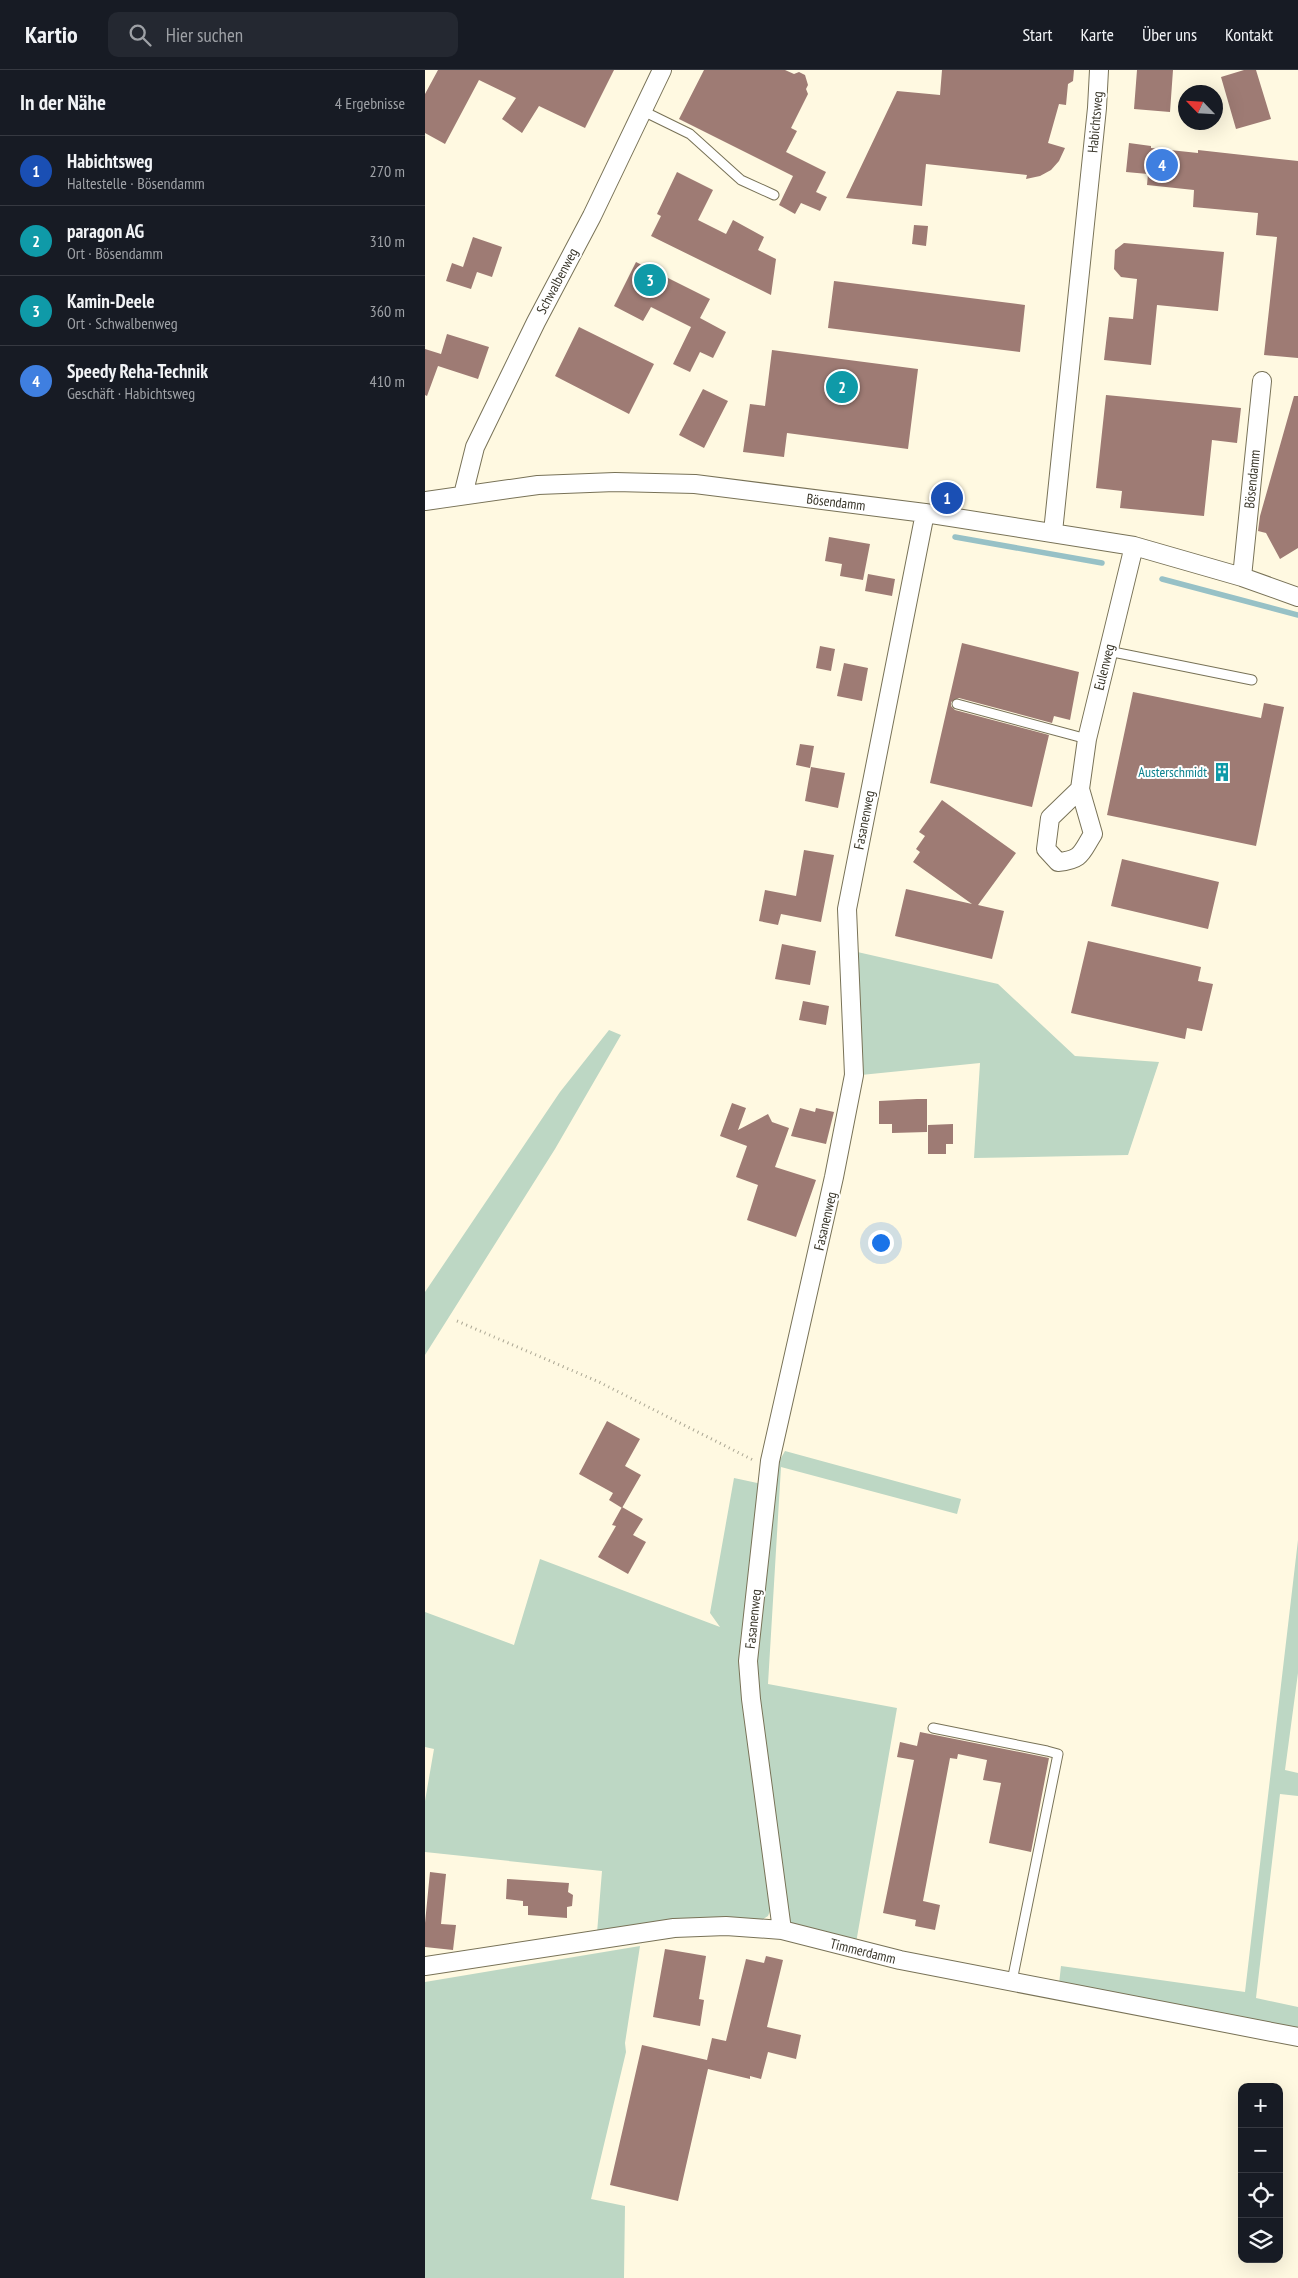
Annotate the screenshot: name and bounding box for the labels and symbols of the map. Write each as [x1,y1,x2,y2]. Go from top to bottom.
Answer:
north arrow [1178,85,1223,130]
street label: Habichtsweg [1083,90,1107,154]
pin: 4 [1146,146,1178,184]
street label: Schwalbenweg [532,245,582,317]
pin: 3 [634,261,666,299]
pin: 2 [826,368,858,406]
street label: Bösendamm [1240,449,1264,509]
pin: 1 [931,479,963,517]
street label: Bösendamm [806,489,866,515]
street label: Eulenweg [1090,642,1118,692]
building icon: Austerschmidt [1211,761,1233,783]
place label: Austerschmidt [1138,763,1207,781]
street label: Fasanenweg [849,789,879,851]
street label: Fasanenweg [810,1190,840,1252]
your location [868,1230,894,1256]
street label: Fasanenweg [741,1588,765,1650]
street label: Timmerdamm [828,1934,898,1968]

